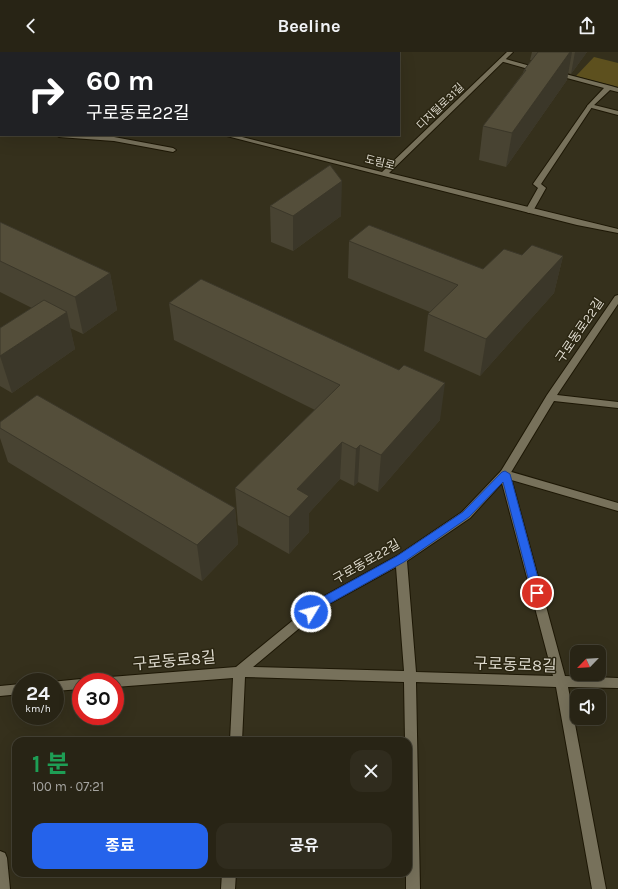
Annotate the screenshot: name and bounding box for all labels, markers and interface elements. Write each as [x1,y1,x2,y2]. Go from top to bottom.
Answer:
icon: back [20,15,42,37]
text: Beeline [278,15,340,37]
icon: share [576,15,598,37]
text: 60 m [86,64,154,97]
icon: right [20,68,72,120]
street label: 디지털로31길 [414,81,467,132]
text: 구로동로22길 [86,102,190,124]
street label: 도림로 [364,153,396,172]
street label: 구로동로22길 [552,295,607,366]
street label: 구로동로22길 [330,536,402,587]
pin [520,576,554,610]
icon: arrive [526,582,548,604]
position arrow [290,591,332,633]
north arrow [570,645,606,681]
map controls [570,645,606,725]
street label: 구로동로8길 [132,647,216,674]
street label: 구로동로8길 [473,654,557,675]
speed limit sign: 30 [72,673,124,725]
text: 24 [26,682,50,705]
button: sound [570,689,606,725]
text: km/h [25,703,51,715]
text: 1 분 [32,750,69,778]
button: close [350,750,392,792]
text: 100 m · 07:21 [32,779,104,794]
button: 종료 [32,823,208,869]
button: 공유 [216,823,392,869]

